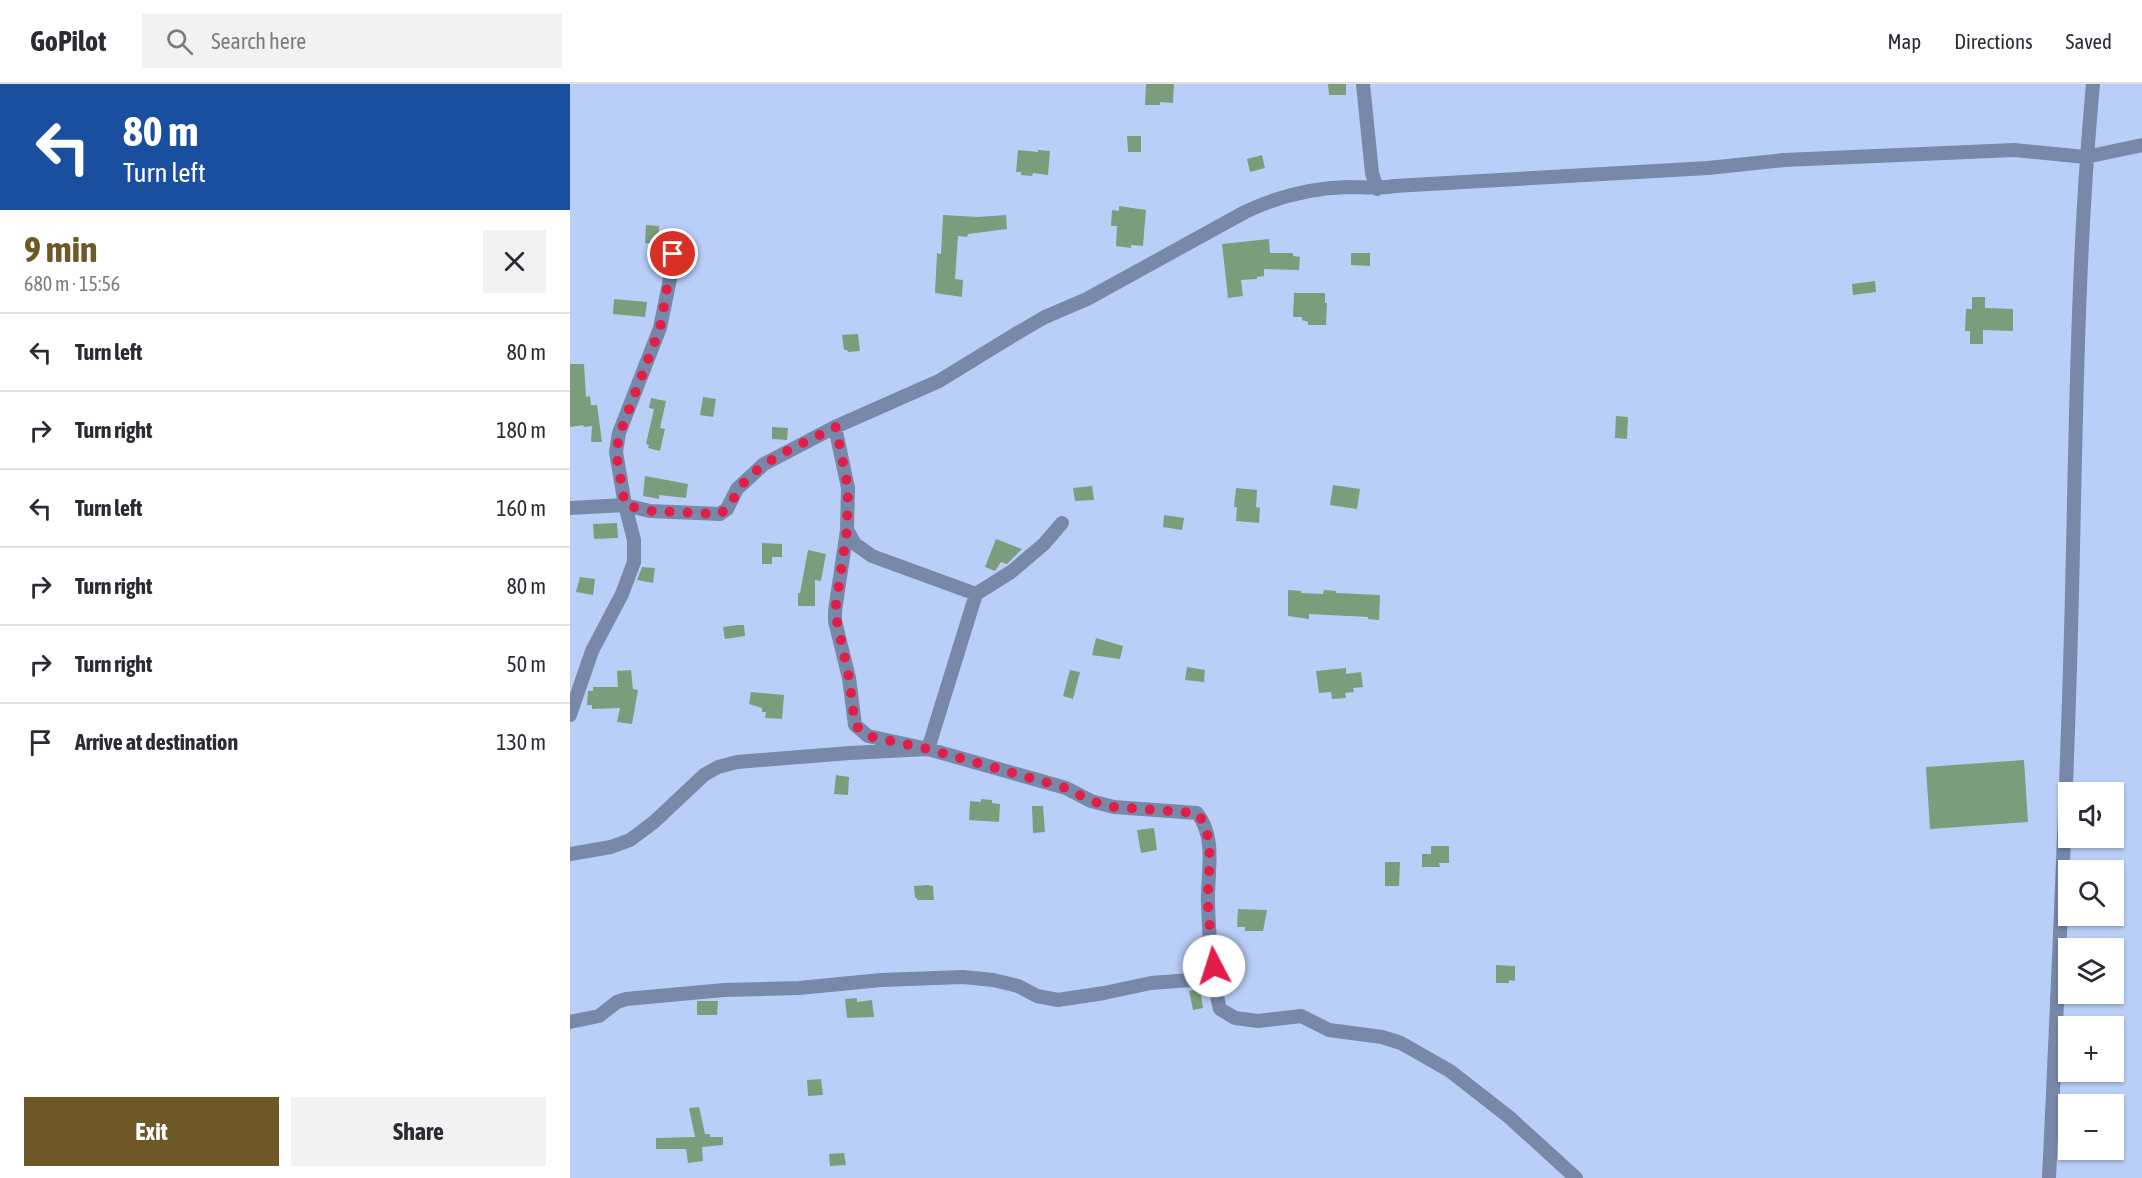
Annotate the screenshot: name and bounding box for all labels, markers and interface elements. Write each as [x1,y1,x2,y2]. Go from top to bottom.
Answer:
search box [142,14,562,68]
text: GoPilot [30,25,106,57]
icon: search [163,25,196,58]
text: Search here [211,28,306,54]
text: Map [1887,29,1921,53]
text: Directions [1954,29,2033,53]
text: Saved [2066,29,2112,53]
text: 80 m [123,107,198,155]
icon: left [24,108,102,186]
text: Turn left [123,157,206,188]
text: 9 min [24,228,98,270]
pin [647,228,698,279]
button: close [483,230,546,293]
icon: arrive [656,237,689,270]
text: 680 m · 15:56 [24,272,120,295]
icon: left [24,336,57,369]
text: Turn left [75,339,142,365]
text: 80 m [506,339,546,365]
icon: right [24,414,57,447]
text: Turn right [75,417,152,443]
text: 180 m [496,417,546,443]
icon: left [24,492,57,525]
text: Turn left [75,495,142,521]
text: 160 m [496,495,546,521]
icon: right [24,570,57,603]
text: Turn right [75,573,152,599]
text: 80 m [506,573,546,599]
icon: right [24,648,57,681]
text: Turn right [75,651,152,677]
text: 50 m [506,651,546,677]
icon: arrive [24,726,57,759]
text: Arrive at destination [75,729,238,755]
text: 130 m [496,729,546,755]
map controls [2058,782,2124,1160]
button: sound [2058,782,2124,848]
button: search [2058,860,2124,926]
position arrow [1182,934,1246,998]
button: layers [2058,938,2124,1004]
button: + [2058,1016,2124,1082]
button: − [2058,1094,2124,1160]
button: Exit [24,1097,279,1166]
button: Share [291,1097,546,1166]

